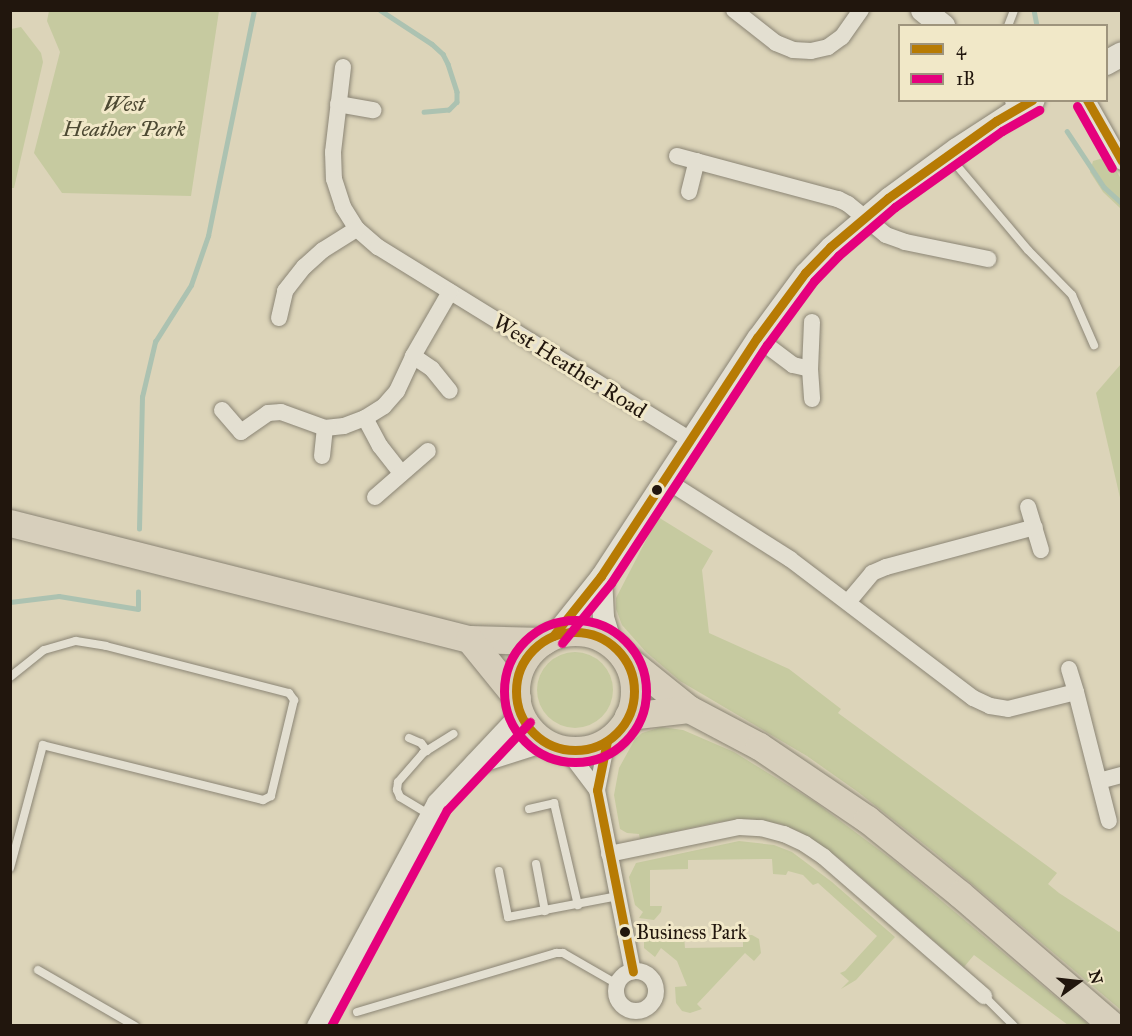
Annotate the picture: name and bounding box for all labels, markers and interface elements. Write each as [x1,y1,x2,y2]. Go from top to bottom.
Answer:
legend [898,24,1108,102]
text: 4 [956,38,966,60]
text: 1B [956,68,975,90]
park label: West Heather Park [63,90,185,142]
street label: West Heather Road [488,308,652,424]
unlabelled marker [651,484,663,496]
place label: Business Park [636,920,747,944]
marker: Business Park [619,926,631,938]
north arrow [1048,952,1108,1012]
text: N [1085,968,1107,986]

